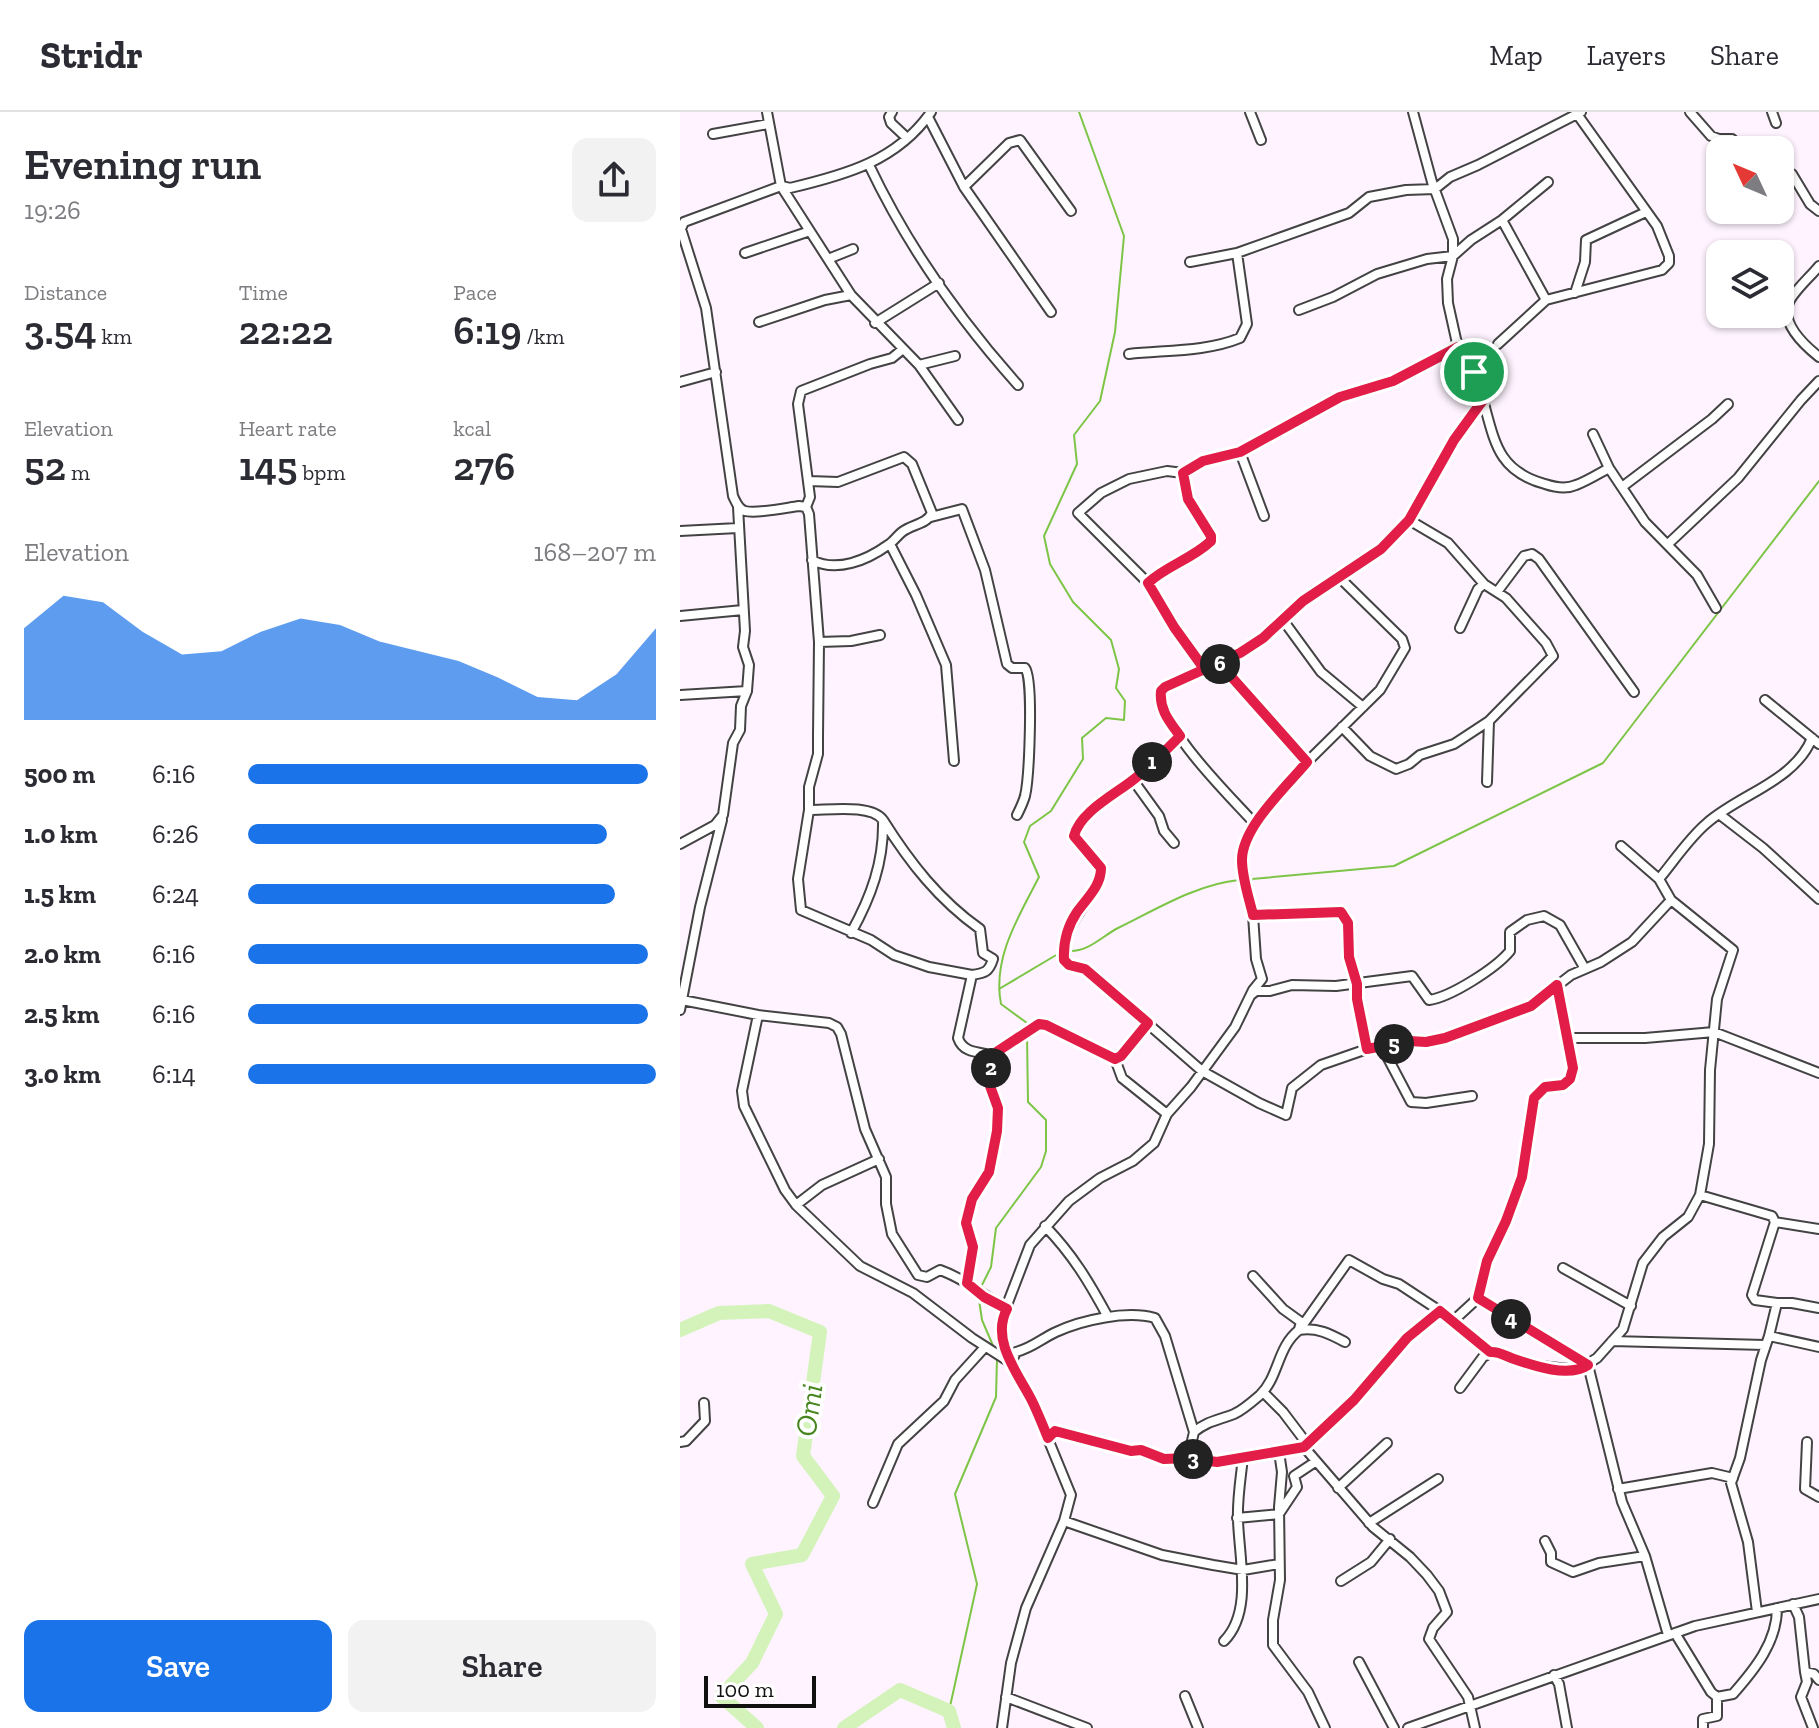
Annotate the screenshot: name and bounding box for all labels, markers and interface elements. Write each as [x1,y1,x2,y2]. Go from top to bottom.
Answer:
text: Stridr [40,32,143,78]
text: Map [1489,39,1543,72]
text: Layers [1587,39,1666,72]
text: Share [1710,39,1779,72]
north arrow [1706,136,1794,224]
map controls [1706,136,1794,328]
text: Evening run [24,137,261,190]
button: share [572,138,656,222]
text: 19:26 [24,194,81,226]
button: layers [1706,240,1794,328]
text: Distance [24,279,107,306]
text: Time [239,279,288,306]
text: Pace [453,279,497,306]
text: 3.54 [24,306,97,354]
text: 22:22 [239,306,333,354]
text: 6:19 [453,306,522,354]
text: km [97,323,132,350]
text: /km [522,323,564,350]
pin [1440,338,1508,406]
icon: arrive [1452,350,1496,394]
text: Elevation [24,415,113,442]
text: Heart rate [239,415,337,442]
text: kcal [453,415,491,442]
text: 52 [24,442,66,490]
text: 145 [239,442,298,490]
text: 276 [453,442,515,490]
text: m [66,459,90,486]
text: bpm [298,459,345,486]
text: Elevation [24,536,129,568]
text: 168–207 m [533,536,656,568]
pin: 6 [1200,644,1240,684]
text: 6 [1214,650,1226,677]
pin: 1 [1132,742,1172,782]
text: 1 [1148,748,1156,775]
text: 500 m [24,758,95,790]
text: 6:16 [152,758,195,790]
text: 1.0 km [24,818,97,850]
text: 6:26 [152,818,199,850]
text: 1.5 km [24,878,96,910]
text: 6:24 [152,878,199,910]
text: 2.0 km [24,938,101,970]
text: 6:16 [152,938,195,970]
text: 2.5 km [24,998,99,1030]
text: 6:16 [152,998,195,1030]
pin: 5 [1374,1024,1414,1064]
text: 5 [1388,1030,1400,1057]
pin: 2 [971,1048,1011,1088]
text: 2 [985,1054,997,1081]
text: 3.0 km [24,1058,101,1090]
text: 6:14 [152,1058,196,1090]
pin: 4 [1491,1299,1531,1339]
text: 4 [1505,1305,1517,1332]
water label: Omi [788,1381,830,1439]
pin: 3 [1173,1439,1213,1479]
text: 3 [1187,1445,1199,1472]
button: Save [24,1620,332,1712]
button: Share [348,1620,656,1712]
scale bar [704,1672,816,1708]
text: 100 m [716,1676,774,1703]

